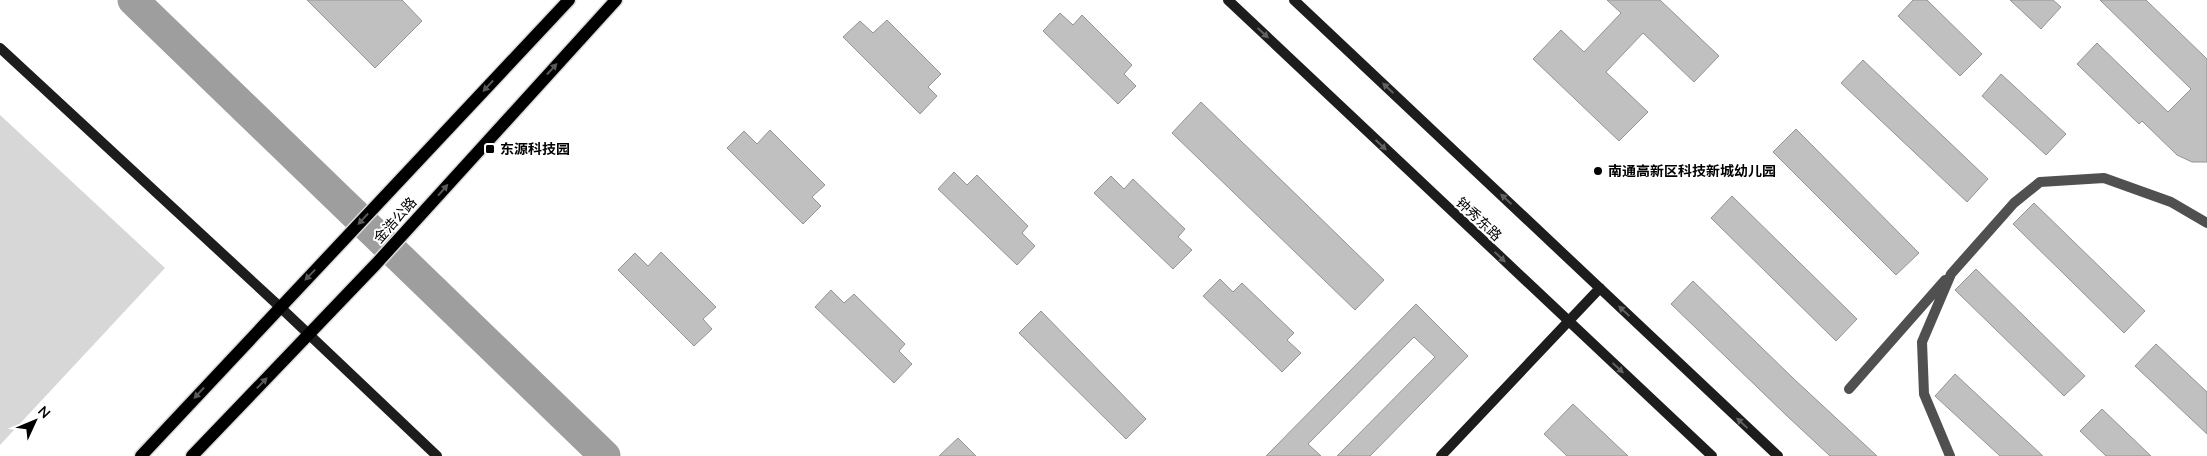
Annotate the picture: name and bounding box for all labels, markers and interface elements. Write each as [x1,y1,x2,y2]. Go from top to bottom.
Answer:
one-way arrow [1257,27,1269,39]
one-way arrow [546,64,558,76]
one-way arrow [482,80,494,92]
one-way arrow [1382,82,1394,94]
one-way arrow [1375,139,1387,151]
place label: 东源科技园 [500,140,570,158]
marker: 东源科技园 [484,143,496,155]
place label: 南通高新区科技新城幼儿园 [1608,162,1776,180]
marker: 南通高新区科技新城幼儿园 [1592,165,1604,177]
one-way arrow [437,183,448,196]
street label: 金浩公路 [370,193,420,247]
street label: 钟秀东路 [1452,193,1506,245]
one-way arrow [1501,193,1513,205]
one-way arrow [357,212,369,224]
one-way arrow [1493,251,1505,263]
one-way arrow [304,268,316,280]
one-way arrow [1618,305,1630,317]
one-way arrow [1612,362,1624,374]
one-way arrow [256,377,268,389]
one-way arrow [193,387,205,399]
north arrow [10,396,60,446]
text: N [34,402,54,422]
one-way arrow [1737,417,1749,429]

